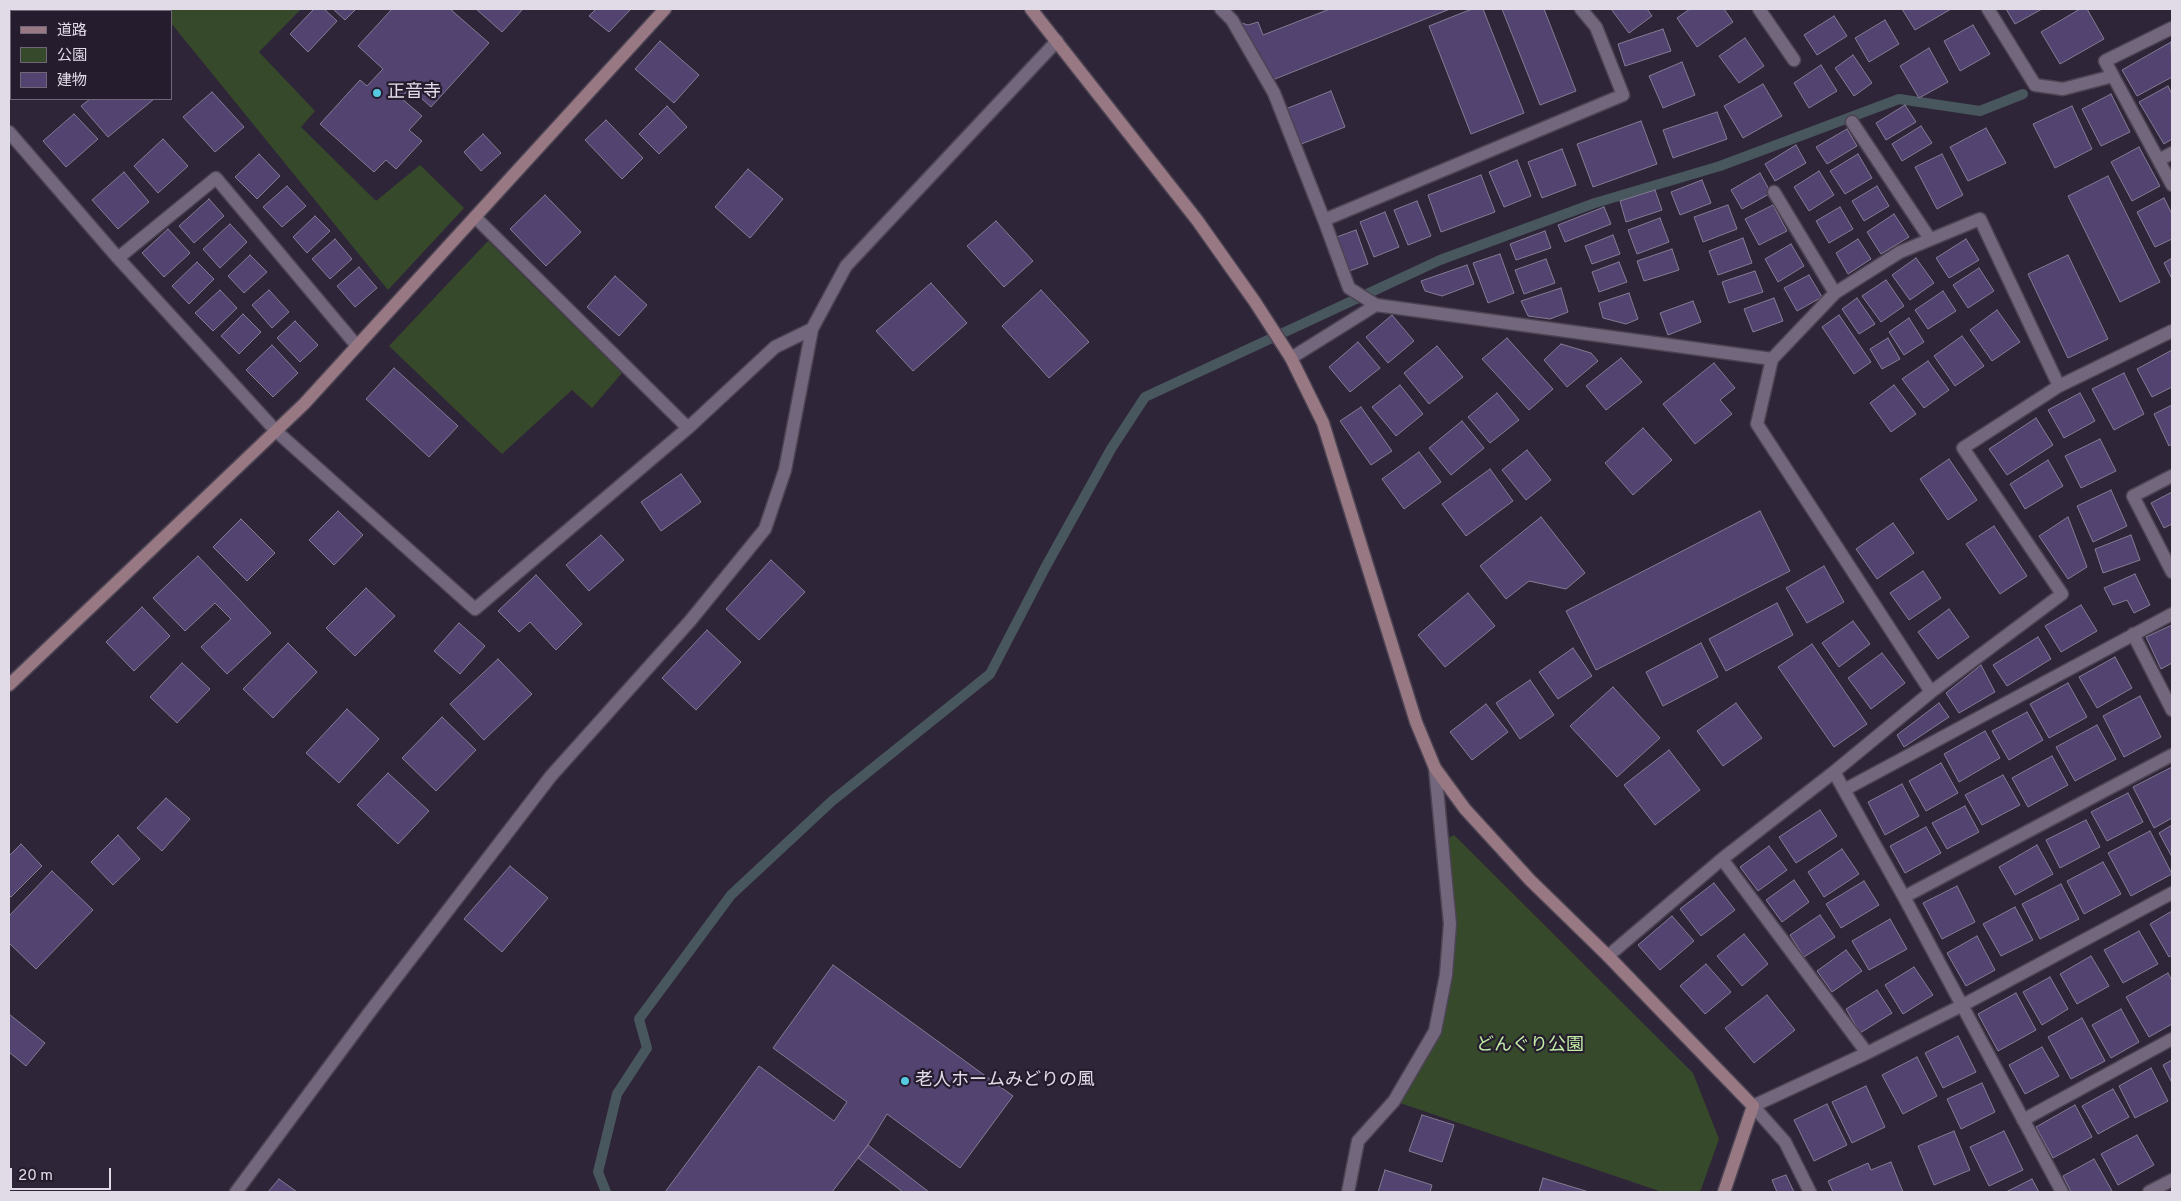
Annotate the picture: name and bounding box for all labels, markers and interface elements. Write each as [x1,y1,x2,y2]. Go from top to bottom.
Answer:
legend [10,10,172,100]
text: 道路 [57,22,87,41]
text: 公園 [57,47,87,66]
text: 建物 [57,72,87,91]
place label: 正音寺 [387,82,441,104]
marker: 正音寺 [371,87,383,99]
park label: どんぐり公園 [1476,1035,1584,1057]
place label: 老人ホームみどりの風 [915,1070,1095,1092]
marker: 老人ホームみどりの風 [899,1075,911,1087]
scale bar [12,1158,114,1190]
text: 20 m [18,1167,53,1186]

